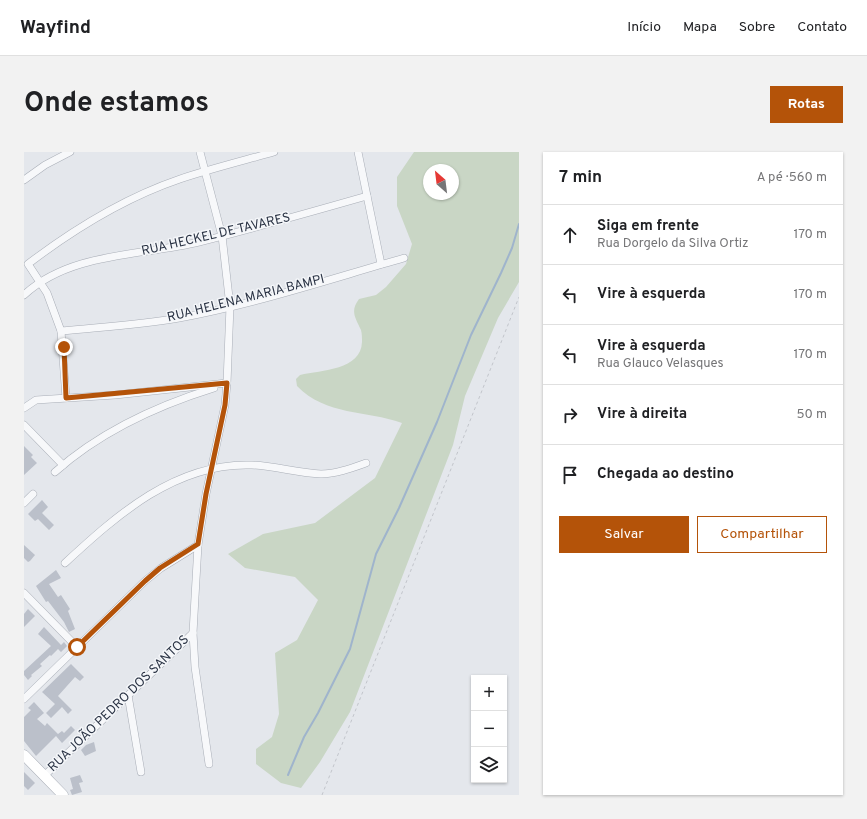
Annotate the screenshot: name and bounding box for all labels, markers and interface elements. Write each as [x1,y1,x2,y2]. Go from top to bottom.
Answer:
text: Wayfind [20,16,91,40]
text: Início [627,19,661,36]
text: Mapa [683,19,717,36]
text: Sobre [739,19,775,36]
text: Contato [797,19,847,36]
text: Onde estamos [24,86,209,122]
button: Rotas [770,86,843,123]
north arrow [423,164,459,200]
text: 7 min [559,167,602,189]
text: A pé · 560 m [757,170,827,186]
street label: RUA HECKEL DE TAVARES [140,210,292,260]
text: Siga em frente [597,217,699,236]
icon: ahead [559,224,581,246]
text: 170 m [793,227,827,243]
text: Rua Dorgelo da Silva Ortiz [597,236,749,252]
street label: RUA HELENA MARIA BAMPI [166,272,326,326]
icon: left [559,284,581,306]
text: Vire à esquerda [597,285,706,304]
text: 170 m [793,287,827,303]
text: Vire à esquerda [597,337,706,356]
route end [55,338,73,356]
icon: left [559,344,581,366]
text: 170 m [793,347,827,363]
text: Rua Glauco Velasques [597,356,724,372]
icon: right [559,404,581,426]
text: Vire à direita [597,405,687,424]
text: 50 m [797,407,827,423]
icon: arrive [559,464,581,486]
text: Chegada ao destino [597,465,734,484]
button: Salvar [559,516,689,553]
button: Compartilhar [697,516,827,553]
street label: RUA JOÃO PEDRO DOS SANTOS [44,632,193,776]
route start [68,638,86,656]
map controls [471,675,507,783]
button: + [471,675,507,711]
button: − [471,711,507,747]
button: layers [471,747,507,783]

